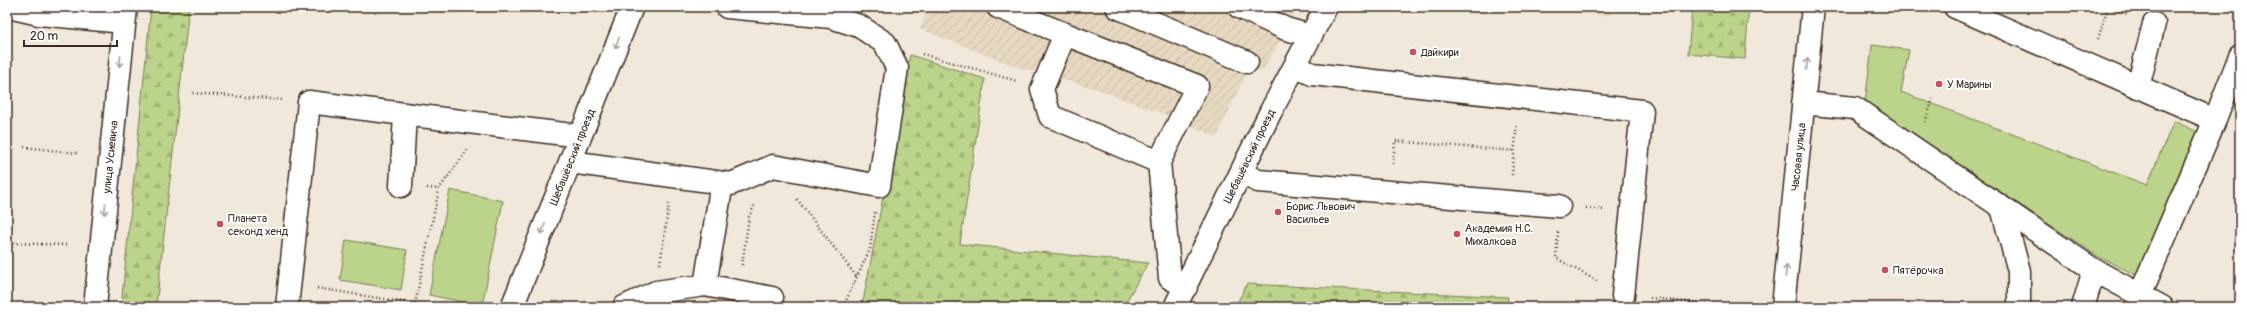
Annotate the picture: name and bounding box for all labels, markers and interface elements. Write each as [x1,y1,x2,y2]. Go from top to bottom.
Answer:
scale bar [24,22,117,48]
text: 20 m [30,29,59,44]
one-way arrow [613,37,621,49]
place label: Дайкири [1420,46,1459,59]
marker: Дайкири [1408,47,1418,57]
one-way arrow [117,54,124,67]
one-way arrow [1803,58,1811,71]
place label: У Марины [1947,78,1992,91]
marker: У Марины [1934,79,1944,89]
street label: Шебашёвский проезд [547,107,598,207]
street label: Шебашёвский проезд [1221,107,1278,205]
street label: улица Усиевича [100,120,121,195]
street label: Часовая улица [1788,122,1809,192]
place label: Борис Львович Васильев [1286,200,1355,226]
one-way arrow [101,202,109,215]
marker: Борис Львович Васильев [1273,207,1283,217]
place label: Планета секонд хенд [228,212,288,238]
marker: Планета секонд хенд [215,219,225,229]
place label: Академия Н.С. Михалкова [1465,222,1533,248]
one-way arrow [539,223,547,235]
marker: Академия Н.С. Михалкова [1452,229,1462,239]
place label: Пятёрочка [1893,264,1944,277]
one-way arrow [1783,265,1790,278]
marker: Пятёрочка [1880,265,1890,275]

